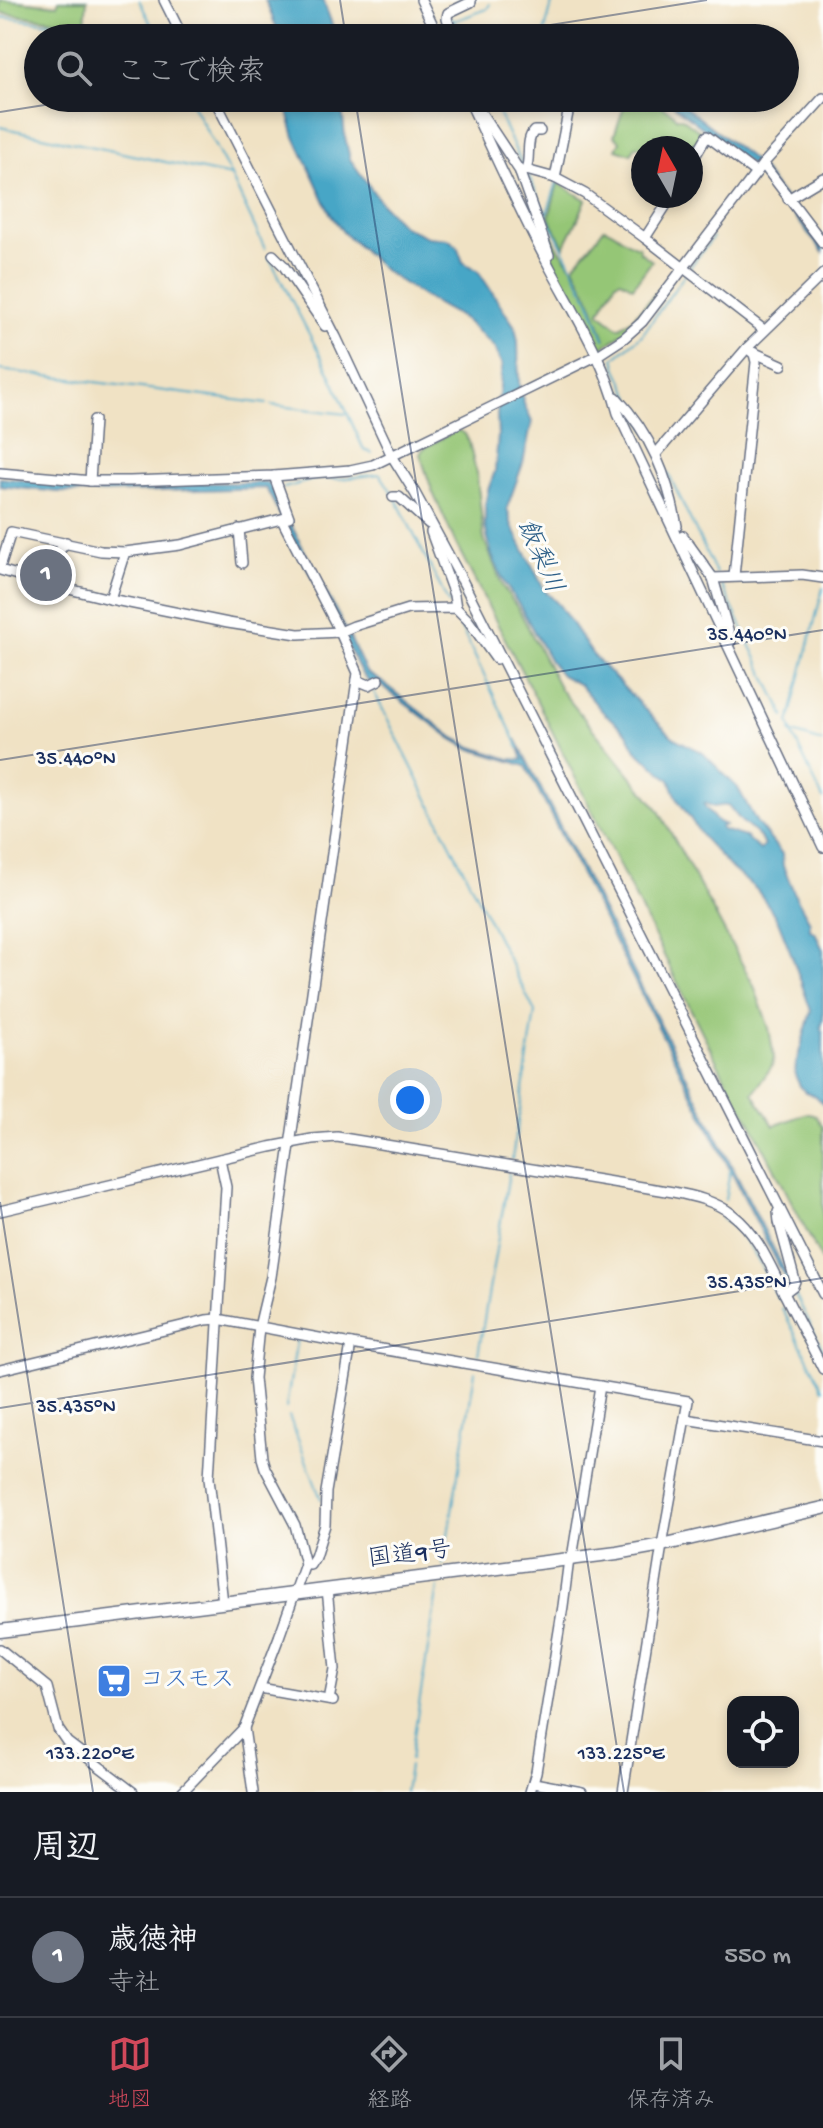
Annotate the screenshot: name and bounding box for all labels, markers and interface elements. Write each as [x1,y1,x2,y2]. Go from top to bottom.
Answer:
search box [24,24,799,112]
icon: search [52,46,96,90]
text: ここで検索 [116,57,266,92]
north arrow [631,136,703,208]
water label: 飯梨川 [508,515,568,599]
pin: 1 [20,545,72,605]
text: 35.440°N [706,625,787,648]
text: 35.440°N [35,749,116,772]
your location [390,1080,430,1120]
text: 35.435°N [706,1273,787,1296]
text: 35.435°N [35,1397,116,1420]
street label: 国道9号 [366,1535,453,1576]
supermarket icon: コスモス [95,1662,133,1700]
place label: コスモス [140,1667,235,1696]
map controls [727,1696,799,1768]
button: locate [727,1696,799,1768]
text: 133.220°E [45,1744,135,1767]
text: 133.225°E [577,1744,666,1767]
text: 周辺 [32,1831,100,1871]
text: 歳徳神 [108,1925,198,1960]
text: 1 [53,1942,63,1973]
text: 550 m [724,1942,791,1973]
text: 寺社 [108,1970,160,2001]
tab: 地図 [108,2032,152,2115]
tab: 経路 [367,2032,411,2115]
tab: 保存済み [627,2032,715,2115]

